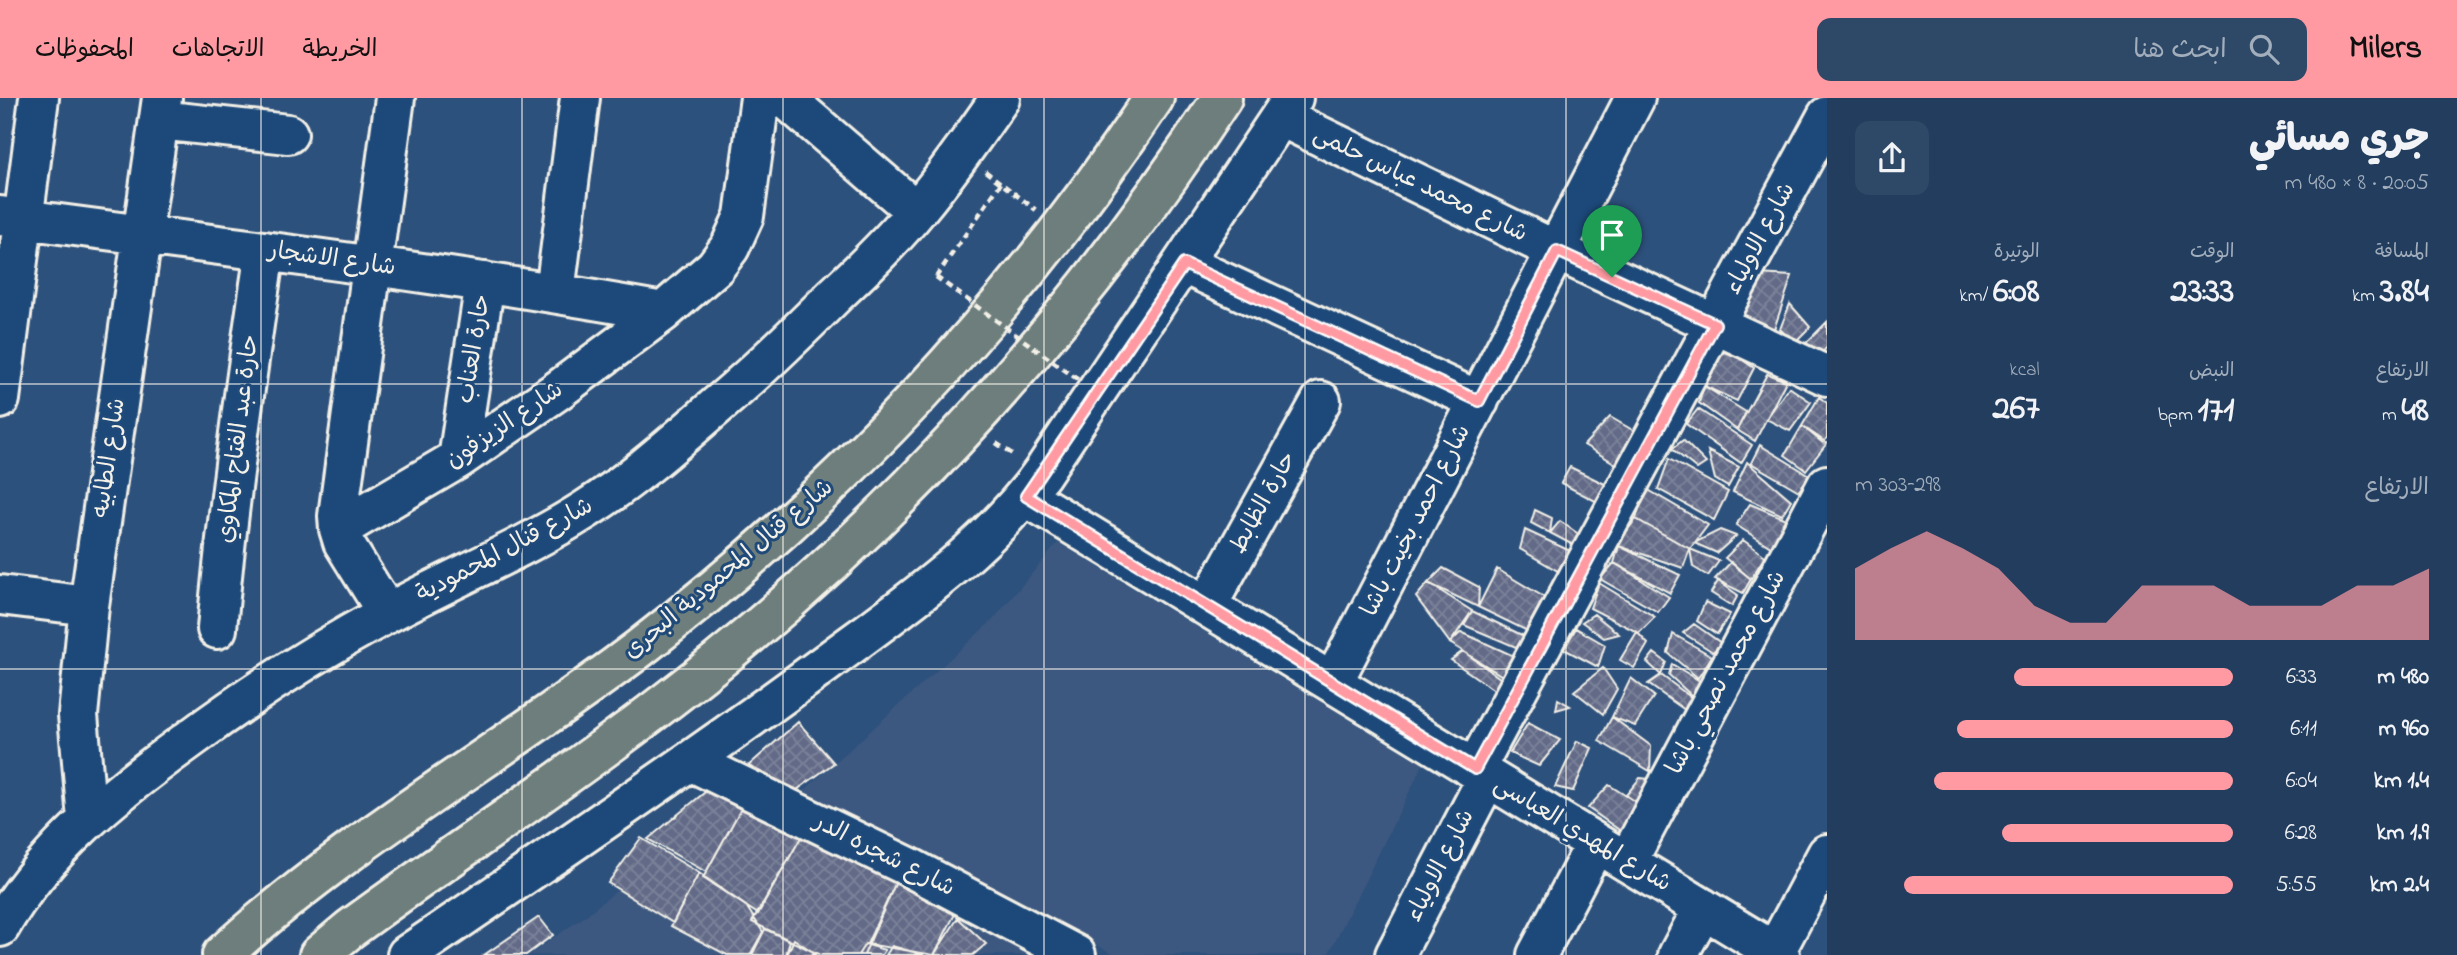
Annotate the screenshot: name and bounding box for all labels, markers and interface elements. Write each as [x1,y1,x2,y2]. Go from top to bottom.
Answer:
search box [1817,18,2307,81]
text: Milers [2349,25,2422,73]
icon: search [2245,30,2283,68]
text: ابحث هنا [2133,32,2227,70]
text: المحفوظات [35,33,134,68]
text: الاتجاهات [172,33,265,68]
text: الخريطة [303,33,377,68]
text: جري مسائي [2249,113,2429,169]
street label: شارع محمد عباس حلمى [1307,118,1533,252]
button: share [1855,121,1929,195]
text: 20:05 · 8 × 480 m [2285,167,2429,200]
street label: شارع الاولياء [1717,177,1805,301]
pin [1582,205,1642,277]
icon: arrive [1593,216,1631,254]
street label: شارع الاشجار [264,233,398,286]
text: الوتيرة [1994,239,2040,266]
text: الوقت [2190,239,2234,266]
text: المسافة [2375,239,2429,266]
text: 6:08 [1993,267,2040,318]
text: 23:33 [2171,267,2234,318]
text: 3.84 [2380,267,2429,318]
text: /km [1959,283,1993,310]
text: km [2352,283,2380,310]
street label: حارة العناب [449,292,501,406]
street label: حارة عبد الفتاح المكاوي [209,333,269,545]
text: kcal [2009,357,2040,384]
text: النبض [2189,358,2234,385]
text: الارتفاع [2376,358,2429,385]
street label: شارع الزيزفون [439,374,571,478]
text: 267 [1992,384,2040,435]
text: 171 [2198,386,2234,437]
text: 48 [2401,386,2429,437]
street label: شارع الطابيه [84,396,136,520]
text: bpm [2158,402,2198,429]
text: m [2382,402,2401,429]
street label: شارع احمد بخيت باشا [1353,419,1481,623]
street label: حارة الظابط [1221,445,1307,561]
text: 298–303 m [1855,469,1941,502]
street label: شارع قنال المحمودية البحرى [616,471,842,669]
text: الارتفاع [2365,472,2429,505]
street label: شارع قنال المحمودية [410,490,600,612]
street label: شارع محمد نصحي باشا [1658,565,1797,782]
text: 6:33 [2286,661,2317,694]
text: 480 m [2377,661,2429,694]
text: 6:11 [2290,713,2317,746]
text: 960 m [2378,713,2429,746]
text: 6:04 [2286,765,2317,798]
text: 1.4 km [2374,765,2429,798]
street label: شارع المهدي العباسى [1487,768,1677,902]
street label: شارع الاولياء [1398,803,1484,929]
street label: شارع شجره الدر [805,804,961,907]
text: 6:28 [2285,817,2317,850]
text: 1.9 km [2376,817,2429,850]
text: 5:55 [2276,869,2317,902]
text: 2.4 km [2370,869,2429,902]

